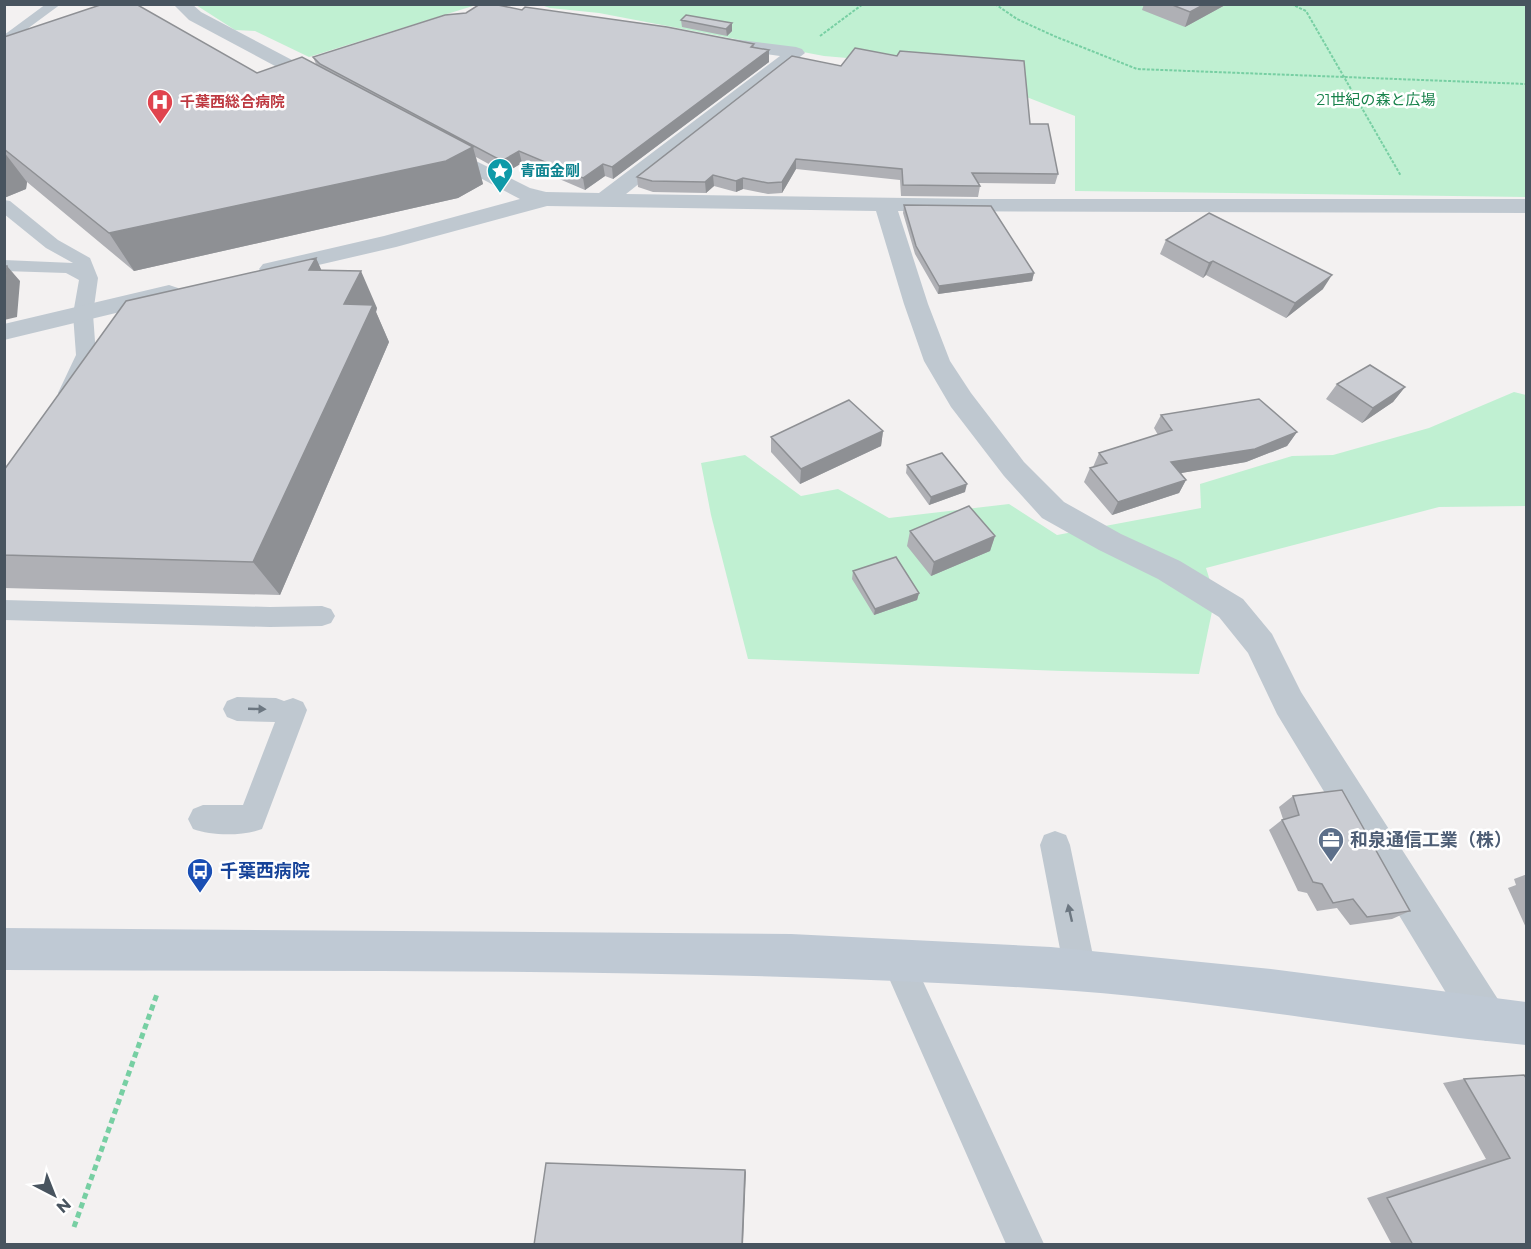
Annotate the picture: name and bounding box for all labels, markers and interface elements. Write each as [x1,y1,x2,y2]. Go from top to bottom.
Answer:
hospital icon: 千葉西総合病院 [145,87,175,125]
park label: 21世紀の森と広場 [1317,90,1435,109]
place label: 千葉西総合病院 [180,92,285,111]
place icon: 青面金剛 [485,156,515,194]
place label: 青面金剛 [520,161,580,180]
one-way arrow [247,705,266,714]
office icon: 和泉通信工業（株） [1316,825,1346,863]
place label: 和泉通信工業（株） [1350,829,1512,851]
bus stop icon: 千葉西病院 [185,856,215,894]
place label: 千葉西病院 [220,860,310,882]
one-way arrow [1065,903,1074,922]
north arrow [24,1165,84,1225]
text: N [53,1194,75,1217]

